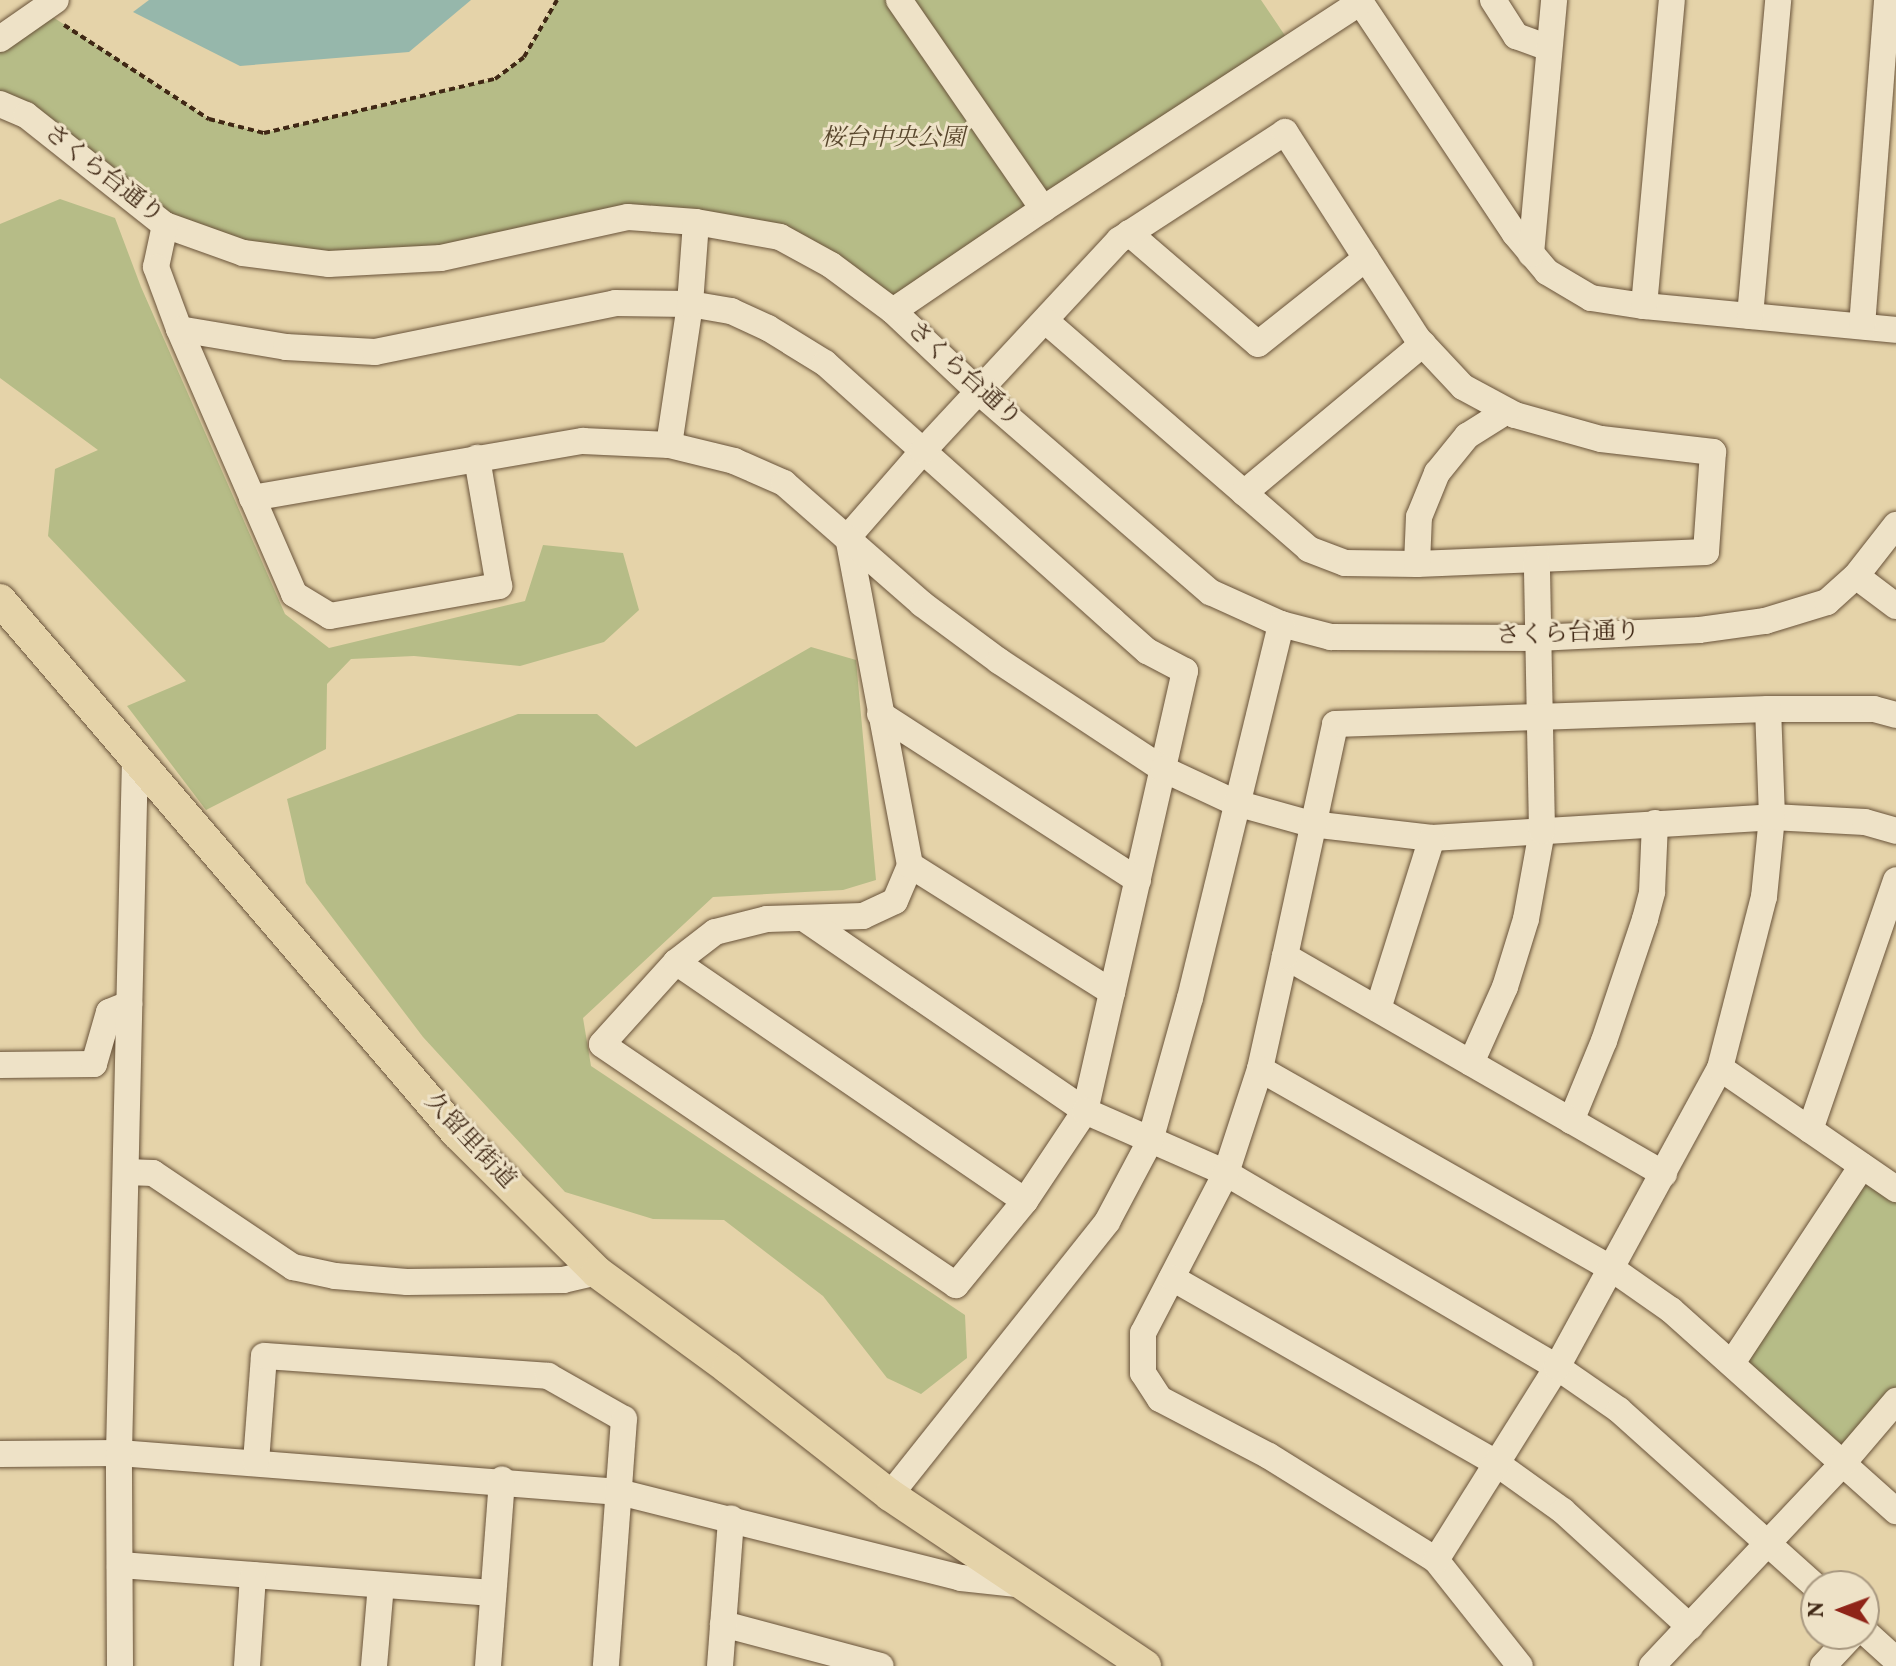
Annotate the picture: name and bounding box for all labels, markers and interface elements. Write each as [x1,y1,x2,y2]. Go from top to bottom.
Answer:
street label: さくら台通り [37,119,169,231]
park label: 桜台中央公園 [821,126,965,154]
street label: さくら台通り [900,316,1026,434]
street label: さくら台通り [1496,618,1640,652]
street label: 久留里街道 [418,1088,520,1196]
north arrow [1800,1570,1880,1650]
text: N [1802,1601,1833,1618]

